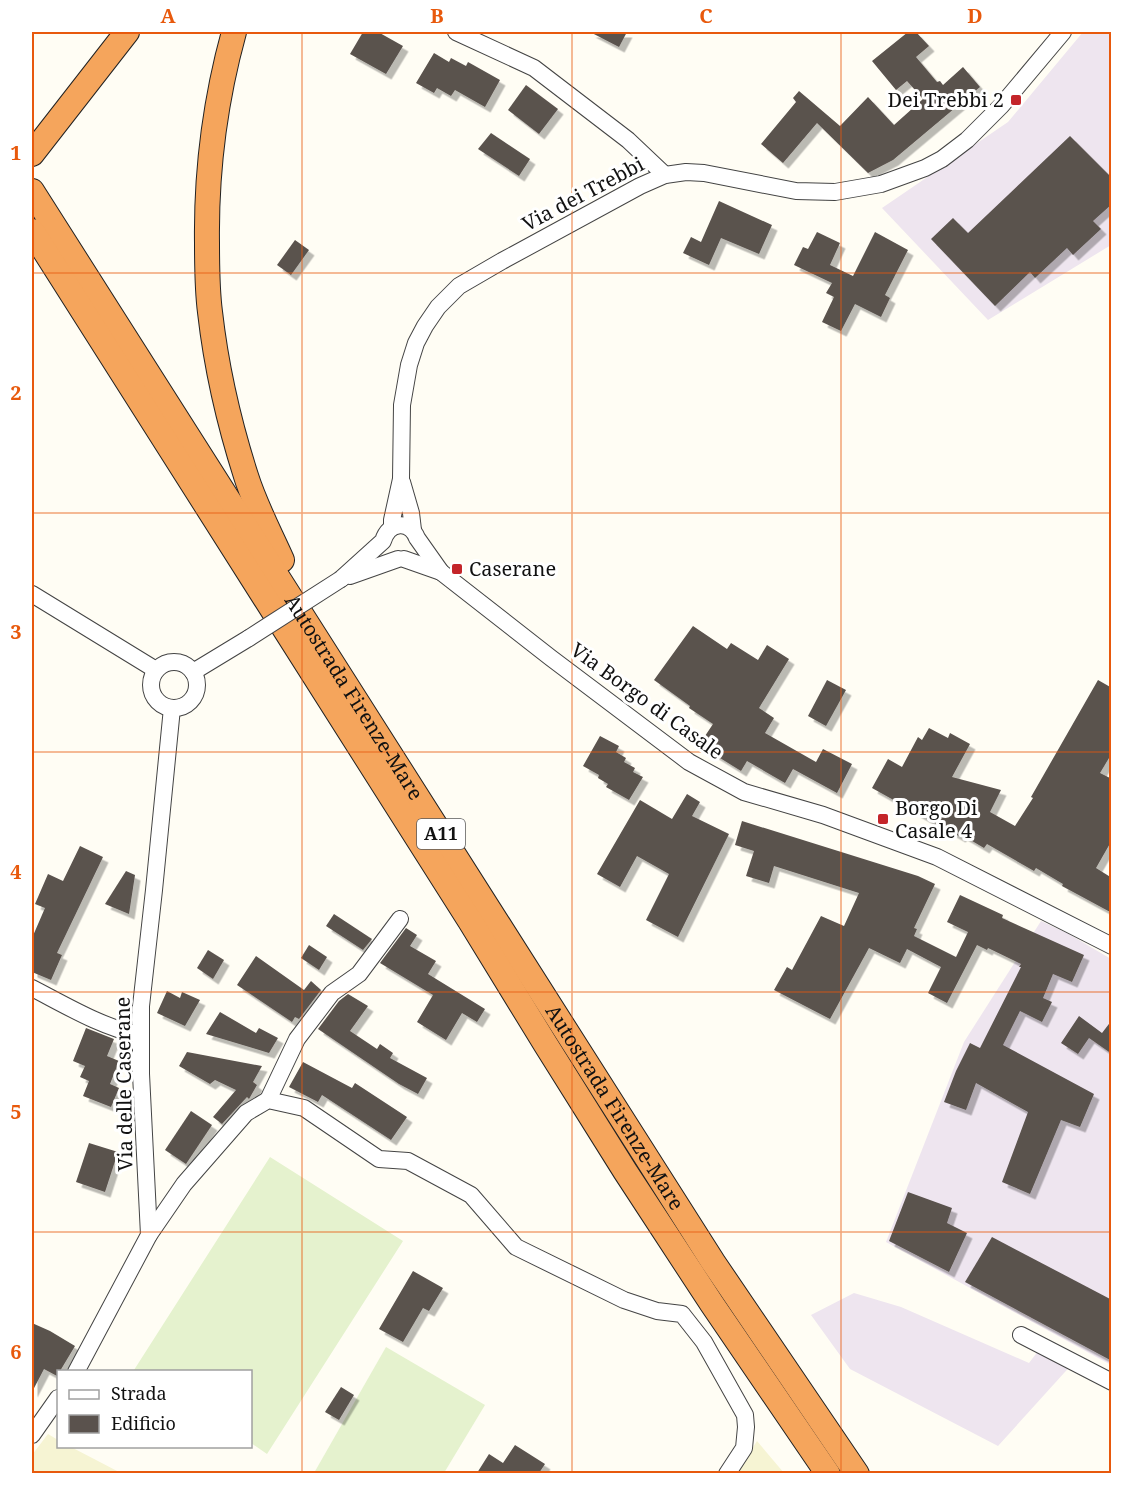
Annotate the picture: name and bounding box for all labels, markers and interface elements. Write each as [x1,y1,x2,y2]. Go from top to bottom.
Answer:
text: A [160,2,176,29]
text: B [430,2,444,29]
text: C [699,2,713,29]
text: D [967,2,983,29]
place label: Dei Trebbi 2 [887,86,1004,113]
marker: Dei Trebbi 2 [1009,93,1023,107]
text: 1 [10,139,22,166]
street label: Via dei Trebbi [517,150,649,237]
text: 2 [10,379,22,406]
place label: Caserane [469,555,556,582]
marker: Caserane [450,562,464,576]
street label: Autostrada Firenze-Mare [279,589,430,805]
text: 3 [10,618,22,645]
street label: Via Borgo di Casale [566,636,729,765]
place label: Borgo Di Casale 4 [895,794,978,844]
marker: Borgo Di Casale 4 [876,812,890,826]
road number: A11 [417,819,465,849]
text: 4 [10,858,22,885]
street label: Via delle Caserane [108,996,139,1172]
street label: Autostrada Firenze-Mare [540,999,691,1215]
text: 5 [10,1098,22,1125]
text: 6 [10,1338,22,1365]
legend [57,1370,252,1448]
text: Strada [111,1381,167,1405]
text: Edificio [111,1411,176,1435]

